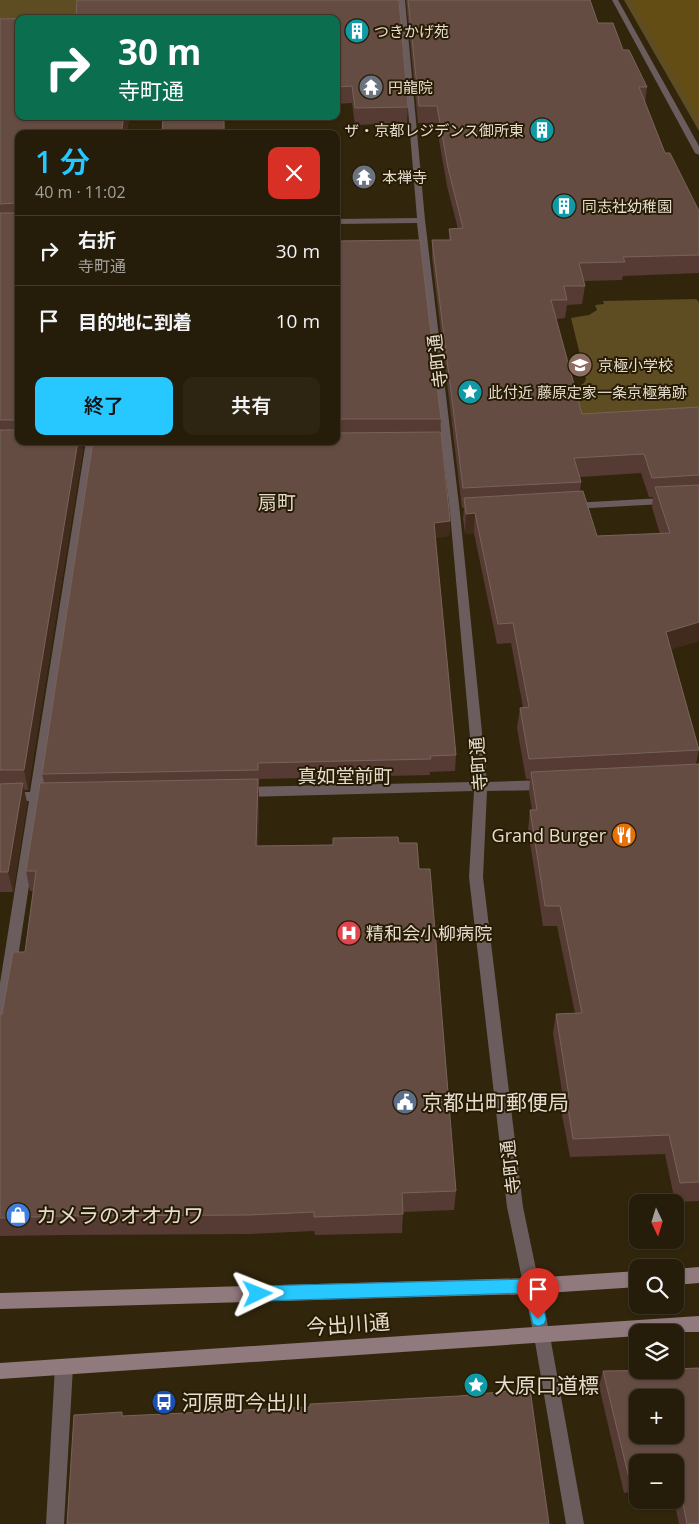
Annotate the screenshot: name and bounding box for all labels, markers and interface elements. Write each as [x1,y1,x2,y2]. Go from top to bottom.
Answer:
building icon: つきかげ苑 [344,18,370,44]
place label: つきかげ苑 [374,21,449,41]
text: 30 m [118,28,201,75]
icon: right [35,35,100,100]
temple icon: 円龍院 [358,74,384,100]
text: 寺町通 [118,75,184,105]
place label: 円龍院 [388,77,433,97]
building icon: ザ・京都レジデンス御所東 [529,117,555,143]
place label: ザ・京都レジデンス御所東 [344,120,524,140]
text: 1 分 [35,141,90,182]
button: close [268,147,320,199]
temple icon: 本禅寺 [351,164,377,190]
place label: 本禅寺 [382,167,427,187]
text: 40 m · 11:02 [35,181,126,203]
building icon: 同志社幼稚園 [551,193,577,219]
place label: 同志社幼稚園 [582,196,672,216]
text: 右折 [78,227,116,253]
icon: right [35,237,63,265]
text: 30 m [276,238,320,264]
text: 寺町通 [78,255,126,277]
icon: arrive [35,307,63,335]
text: 10 m [276,308,320,334]
text: 目的地に到着 [78,309,192,335]
street label: 寺町通 [422,333,452,389]
school or university icon: 京極小学校 [567,352,593,378]
place label: 京極小学校 [598,355,673,375]
button: 終了 [35,377,173,435]
button: 共有 [183,377,320,435]
place icon: 此付近 藤原定家一条京極第跡 [457,379,483,405]
place label: 此付近 藤原定家一条京極第跡 [488,382,687,402]
district label: 扇町 [258,489,296,515]
street label: 寺町通 [464,736,492,792]
district label: 真如堂前町 [297,763,393,789]
restaurant icon: Grand Burger [611,822,637,848]
place label: Grand Burger [492,823,607,847]
hospital icon: 精和会小柳病院 [336,920,362,946]
place label: 精和会小柳病院 [366,921,492,945]
place label: 京都出町郵便局 [422,1088,569,1116]
public building icon: 京都出町郵便局 [392,1089,418,1115]
street label: 寺町通 [495,1139,525,1195]
north arrow [629,1194,684,1249]
map controls [629,1194,684,1509]
place label: カメラのオオカワ [36,1201,204,1229]
shop icon: カメラのオオカワ [5,1202,31,1228]
button: search [629,1259,684,1314]
position arrow [231,1267,283,1319]
pin [517,1268,559,1319]
icon: arrive [524,1275,552,1303]
street label: 今出川通 [305,1307,391,1341]
button: layers [629,1324,684,1379]
place label: 大原口道標 [494,1371,599,1399]
place icon: 大原口道標 [463,1372,489,1398]
place label: 河原町今出川 [182,1388,308,1416]
bus stop icon: 河原町今出川 [151,1389,177,1415]
button: + [629,1389,684,1444]
button: − [629,1454,684,1509]

